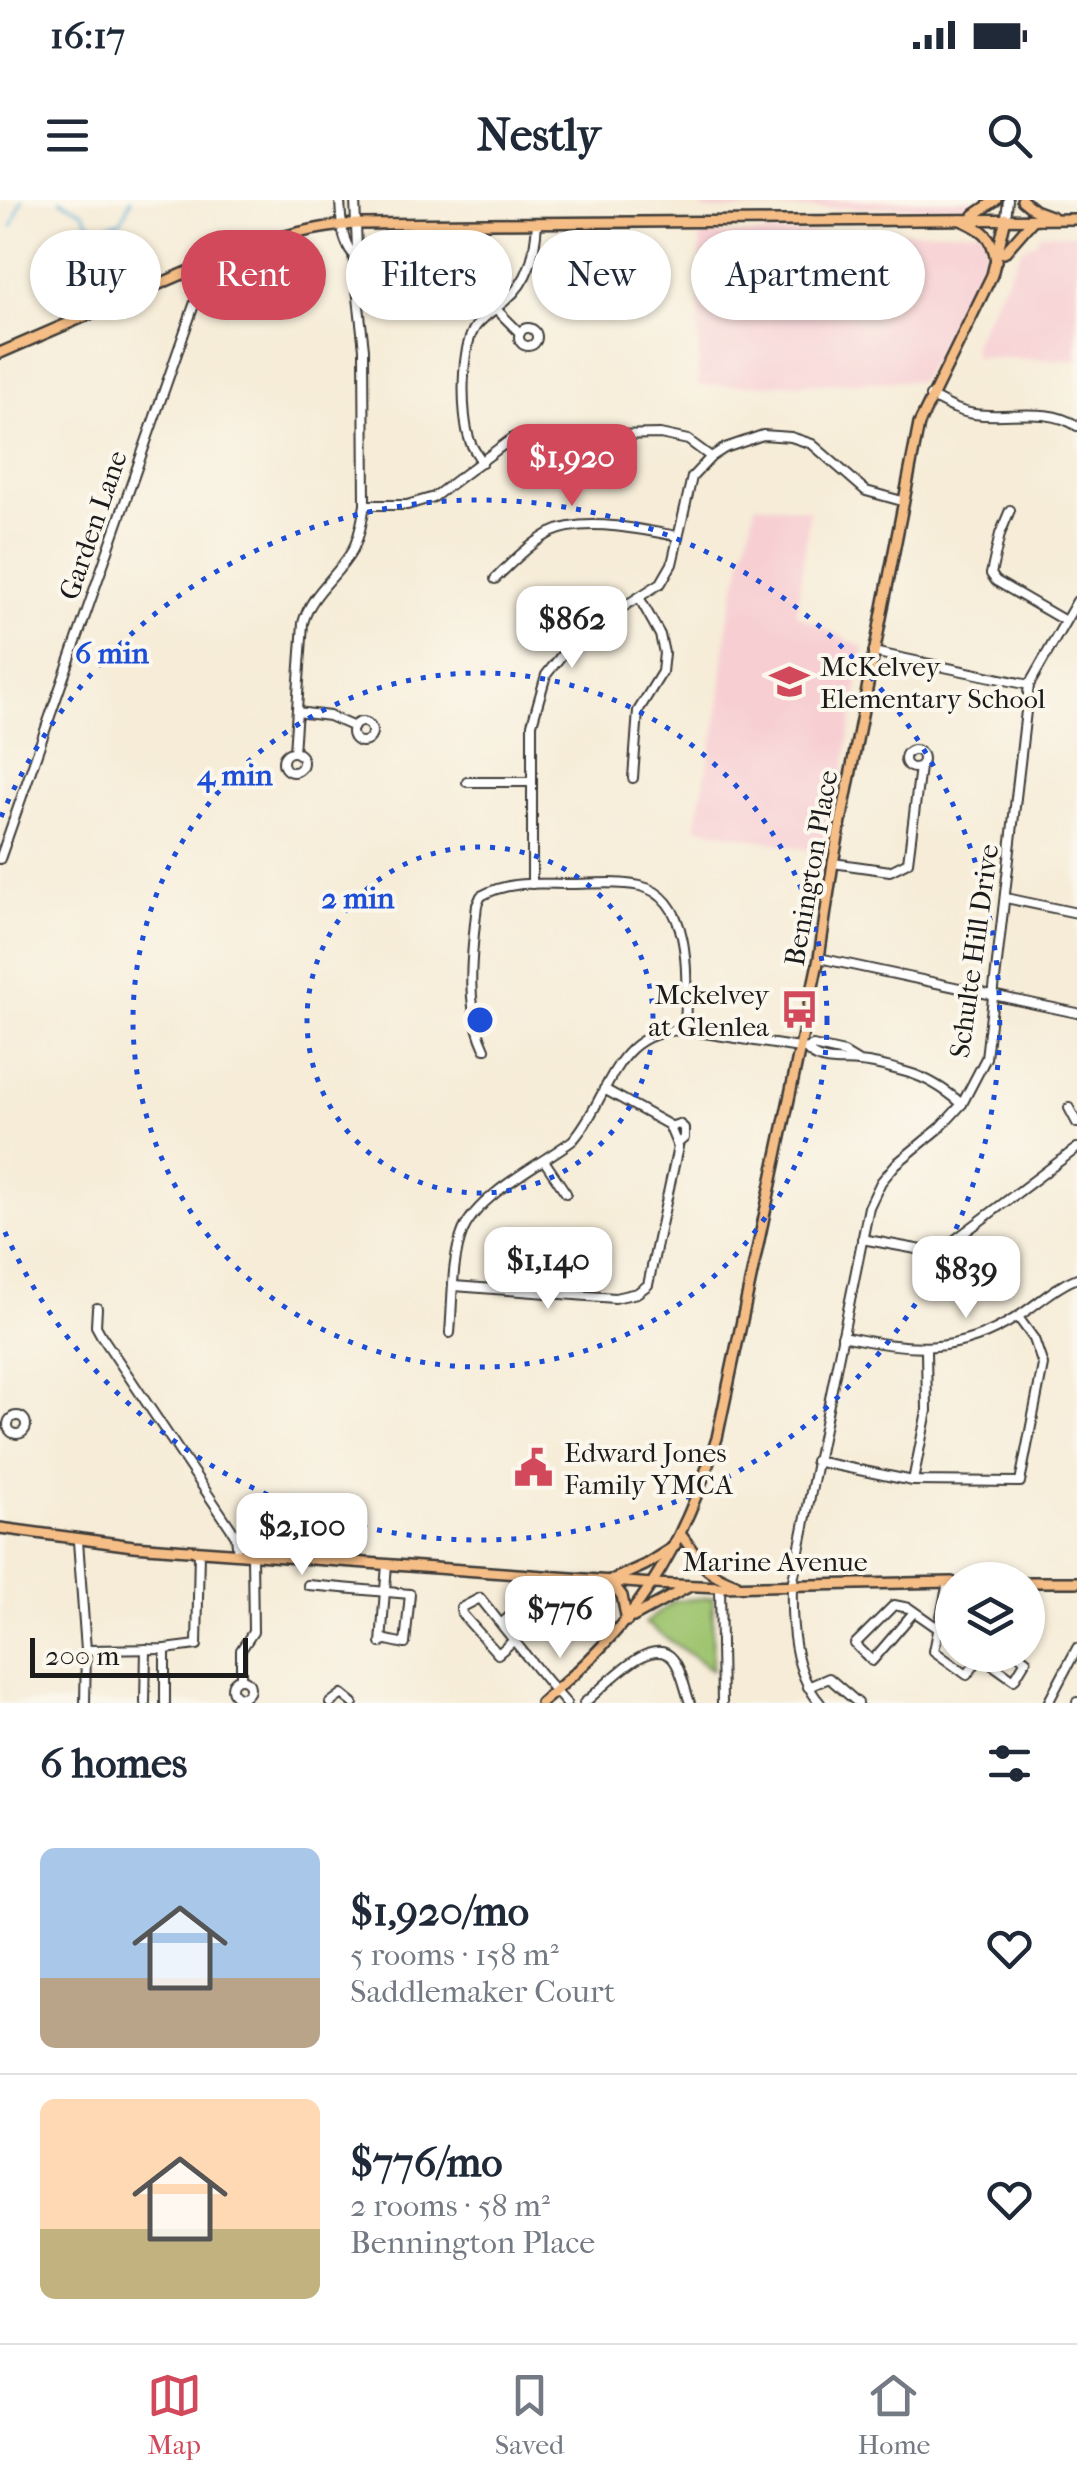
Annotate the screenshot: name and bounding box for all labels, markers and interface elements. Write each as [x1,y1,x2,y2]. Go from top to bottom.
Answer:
text: 16:17 [50,13,125,58]
icon: menu [40,108,95,163]
icon: search [982,108,1037,163]
text: Nestly [477,109,600,162]
chip: Buy [30,230,161,320]
chip: Rent [181,230,326,320]
chip: Filters [346,230,512,320]
chip: New [532,230,671,320]
chip: Apartment [691,230,925,320]
pin: $1,920 [491,424,653,509]
text: $1,920 [529,438,615,475]
street label: Garden Lane [52,446,134,604]
pin: $862 [513,586,631,671]
text: $862 [538,600,606,637]
text: 6 min [75,636,150,671]
place label: McKelvey Elementary School [820,650,1046,715]
school or university icon: McKelvey Elementary School [769,661,811,703]
text: 4 min [196,758,273,794]
street label: Benington Place [778,767,844,968]
street label: Schulte Hill Drive [943,842,1005,1060]
text: 2 min [321,881,395,916]
place label: Mckelvey at Glenlea [648,978,770,1043]
bus stop icon: Mckelvey at Glenlea [778,989,820,1031]
centre of rings [462,1002,498,1038]
pin: $1,140 [467,1227,629,1312]
pin: $839 [907,1236,1025,1321]
text: $1,140 [506,1241,590,1278]
text: $839 [934,1250,998,1287]
place label: Edward Jones Family YMCA [564,1436,734,1501]
public building icon: Edward Jones Family YMCA [513,1447,555,1489]
pin: $2,100 [221,1493,383,1578]
text: $2,100 [258,1507,346,1544]
street label: Marine Avenue [682,1545,868,1578]
map controls [935,1562,1045,1672]
button: layers [935,1562,1045,1672]
pin: $776 [501,1576,619,1661]
text: $776 [527,1590,593,1627]
scale bar [30,1633,248,1678]
text: 200 m [45,1639,120,1672]
icon: filters [982,1736,1037,1791]
text: 6 homes [40,1739,187,1788]
text: $1,920/mo [350,1887,529,1936]
icon: home [120,1888,240,2008]
icon: heart [982,1921,1037,1976]
text: 5 rooms · 158 m² [350,1936,559,1973]
text: Saddlemaker Court [350,1973,615,2010]
text: $776/mo [350,2138,503,2187]
icon: home [120,2139,240,2259]
icon: heart [982,2172,1037,2227]
text: 2 rooms · 58 m² [350,2187,550,2224]
text: Bennington Place [350,2224,595,2261]
tab: Map [147,2368,202,2461]
tab: Saved [495,2368,564,2461]
tab: Home [858,2368,930,2461]

